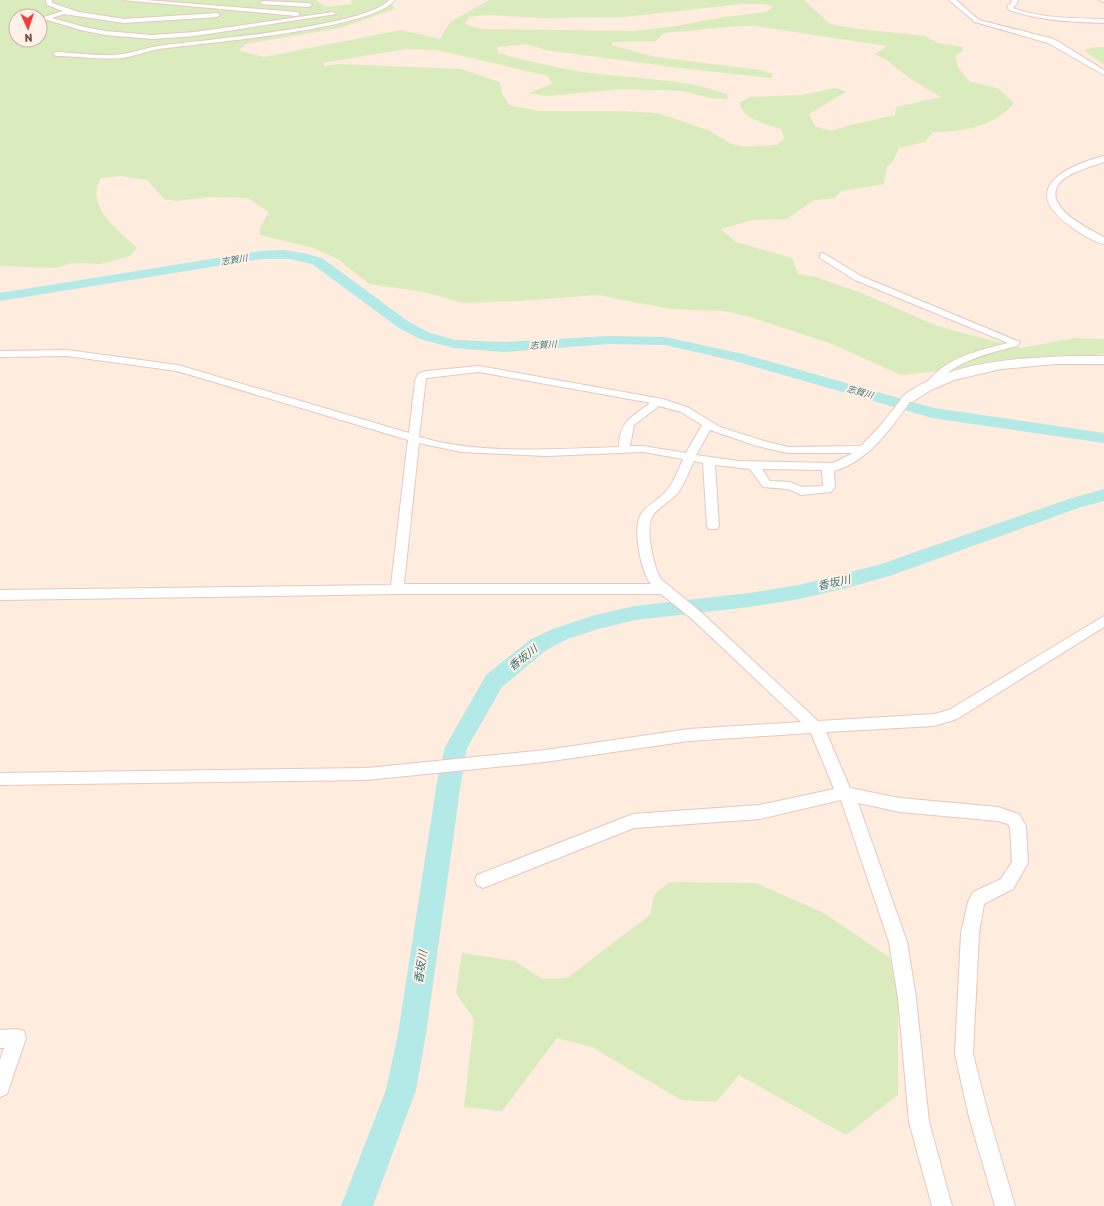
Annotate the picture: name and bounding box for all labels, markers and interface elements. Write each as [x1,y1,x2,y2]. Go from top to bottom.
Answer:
north arrow [8,8,48,48]
text: N [24,31,33,44]
water label: 志賀川 [220,253,249,267]
water label: 志賀川 [529,339,558,351]
water label: 志賀川 [846,383,875,401]
water label: 香坂川 [816,573,853,593]
water label: 香坂川 [506,642,541,673]
water label: 香坂川 [412,949,430,984]

